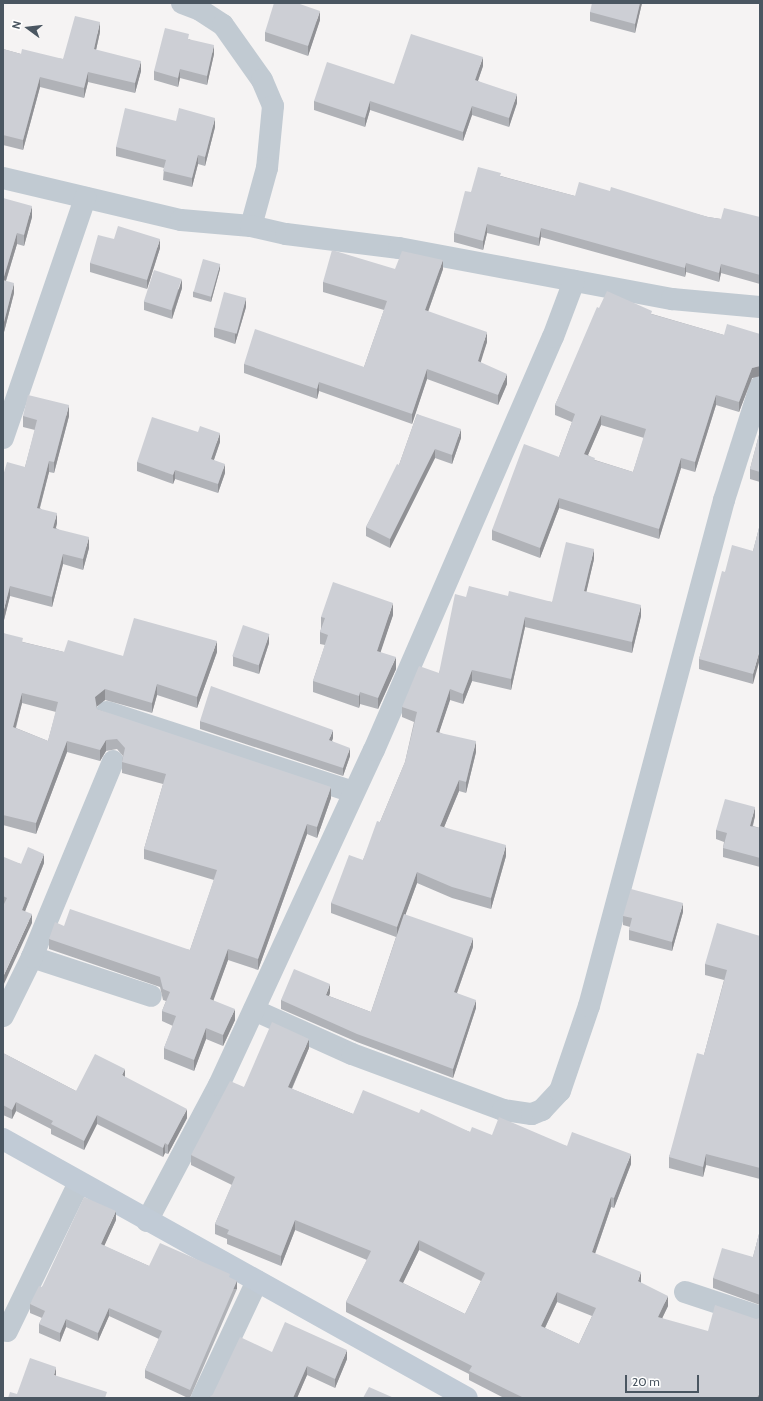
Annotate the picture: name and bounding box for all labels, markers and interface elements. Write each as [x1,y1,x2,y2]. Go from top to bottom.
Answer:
north arrow [8,8,48,48]
text: N [9,19,24,30]
scale bar [627,1367,701,1393]
text: 20 m [632,1374,660,1389]

